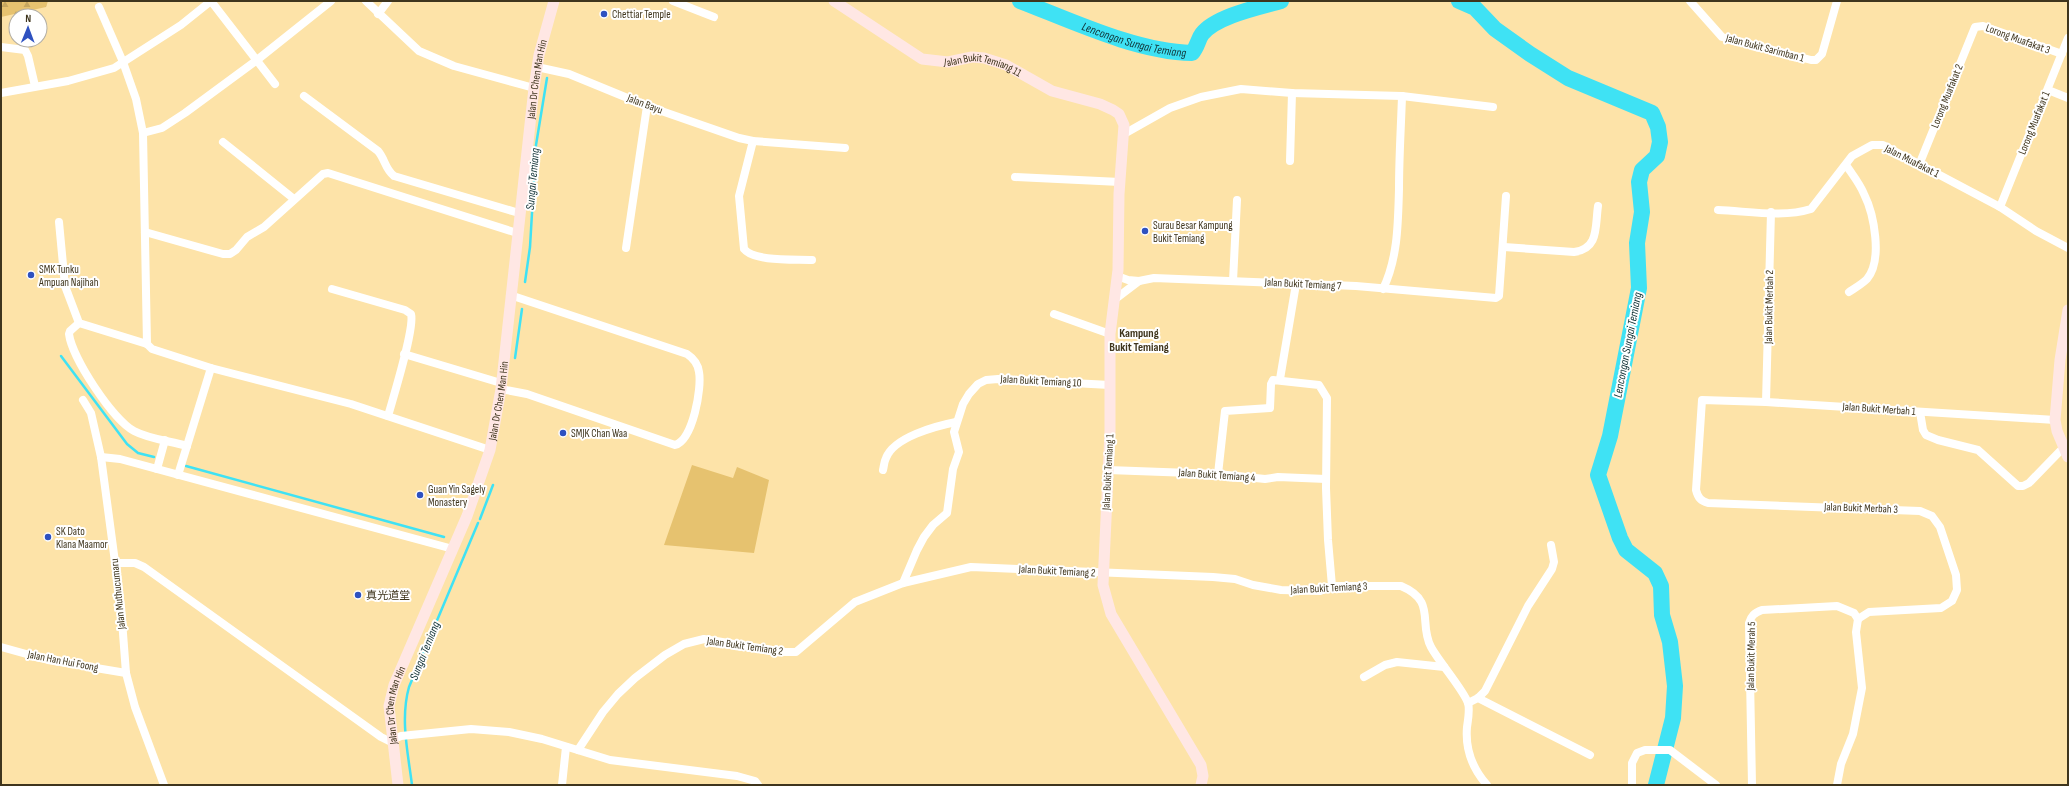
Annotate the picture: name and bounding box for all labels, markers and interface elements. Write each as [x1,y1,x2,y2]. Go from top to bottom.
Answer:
north arrow [8,8,48,48]
place label: Chettiar Temple [612,8,671,21]
marker: Chettiar Temple [599,9,609,19]
text: N [25,12,31,25]
water label: Lencongan Sungai Temiang [1080,19,1187,60]
street label: Lorong Muafakat 3 [1984,21,2052,57]
street label: Jalan Bukit Sarimban 1 [1724,31,1806,65]
street label: Jalan Dr Chen Man Hin [524,38,550,120]
street label: Jalan Bukit Temiang 11 [943,50,1024,79]
street label: Lorong Muafakat 2 [1928,62,1966,130]
street label: Lorong Muafakat 1 [2015,89,2053,156]
street label: Jalan Bayu [624,91,665,117]
street label: Jalan Muafakat 1 [1882,141,1941,180]
water label: Sungai Temiang [523,147,543,211]
place label: Surau Besar Kampung Bukit Temiang [1153,219,1233,245]
marker: Surau Besar Kampung Bukit Temiang [1140,226,1150,236]
place label: SMK Tunku Ampuan Najihah [38,263,99,289]
street label: Jalan Bukit Merbah 2 [1762,269,1776,345]
marker: SMK Tunku Ampuan Najihah [26,270,36,280]
street label: Jalan Bukit Temiang 7 [1263,275,1342,293]
water label: Lencongan Sungai Temiang [1610,291,1646,399]
district label: Kampung Bukit Temiang [1109,326,1169,355]
street label: Jalan Dr Chen Man Hin [485,360,511,442]
street label: Jalan Bukit Temiang 10 [999,372,1082,390]
street label: Jalan Bukit Merbah 1 [1841,400,1916,418]
place label: SMJK Chan Waa [571,427,627,440]
marker: SMJK Chan Waa [558,428,568,438]
street label: Jalan Bukit Temiang 1 [1099,433,1116,511]
street label: Jalan Bukit Temiang 4 [1177,466,1256,484]
place label: Guan Yin Sagely Monastery [428,483,486,509]
marker: Guan Yin Sagely Monastery [415,490,425,500]
street label: Jalan Bukit Merbah 3 [1823,500,1899,516]
place label: SK Dato Klana Maamor [56,525,108,551]
marker: SK Dato Klana Maamor [43,532,53,542]
street label: Jalan Muthucumaru [108,558,128,631]
street label: Jalan Bukit Temiang 2 [1017,562,1096,580]
street label: Jalan Bukit Temiang 3 [1289,579,1368,597]
place label: 真光道堂 [366,589,410,602]
marker: 真光道堂 [353,590,363,600]
water label: Sungai Temiang [406,619,444,683]
street label: Jalan Bukit Merah 5 [1744,621,1758,692]
street label: Jalan Bukit Temiang 2 [705,634,784,658]
street label: Jalan Han Hui Foong [26,648,100,674]
street label: Jalan Dr Chen Man Hin [382,664,408,746]

